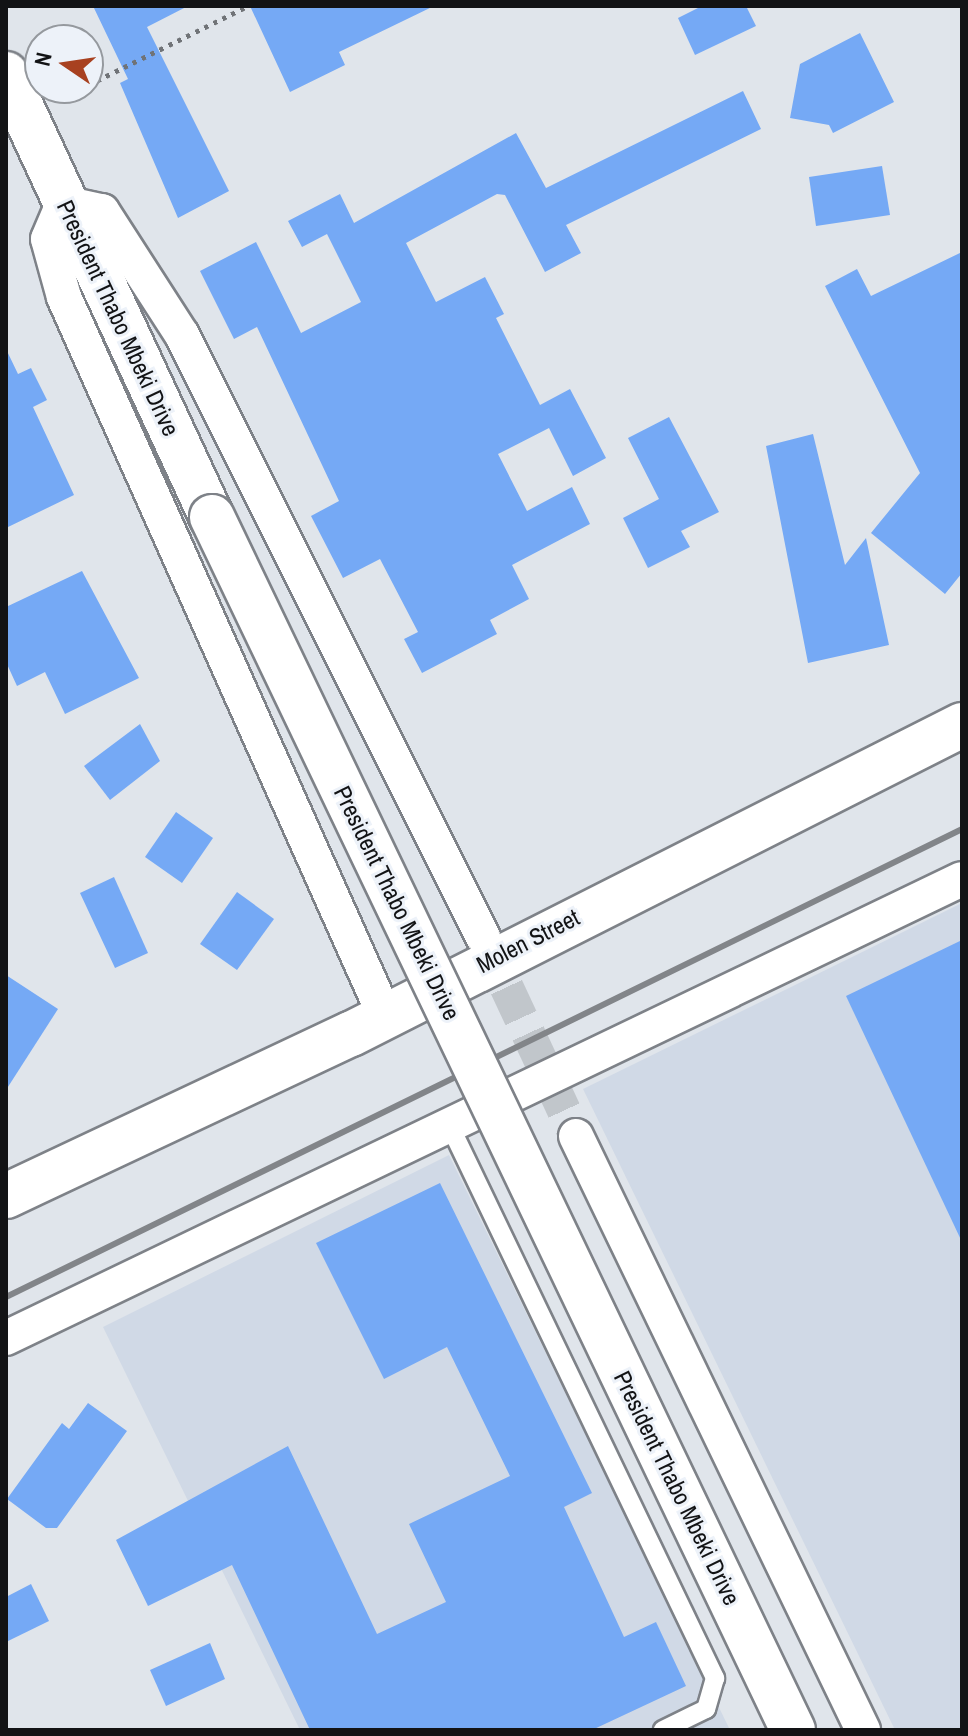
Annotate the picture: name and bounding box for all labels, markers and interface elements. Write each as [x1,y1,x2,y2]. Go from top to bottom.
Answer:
north arrow [24,24,104,104]
text: N [26,49,59,69]
street label: President Thabo Mbeki Drive [51,195,185,441]
street label: President Thabo Mbeki Drive [328,781,466,1025]
street label: Molen Street [472,903,584,979]
street label: President Thabo Mbeki Drive [608,1366,746,1610]

